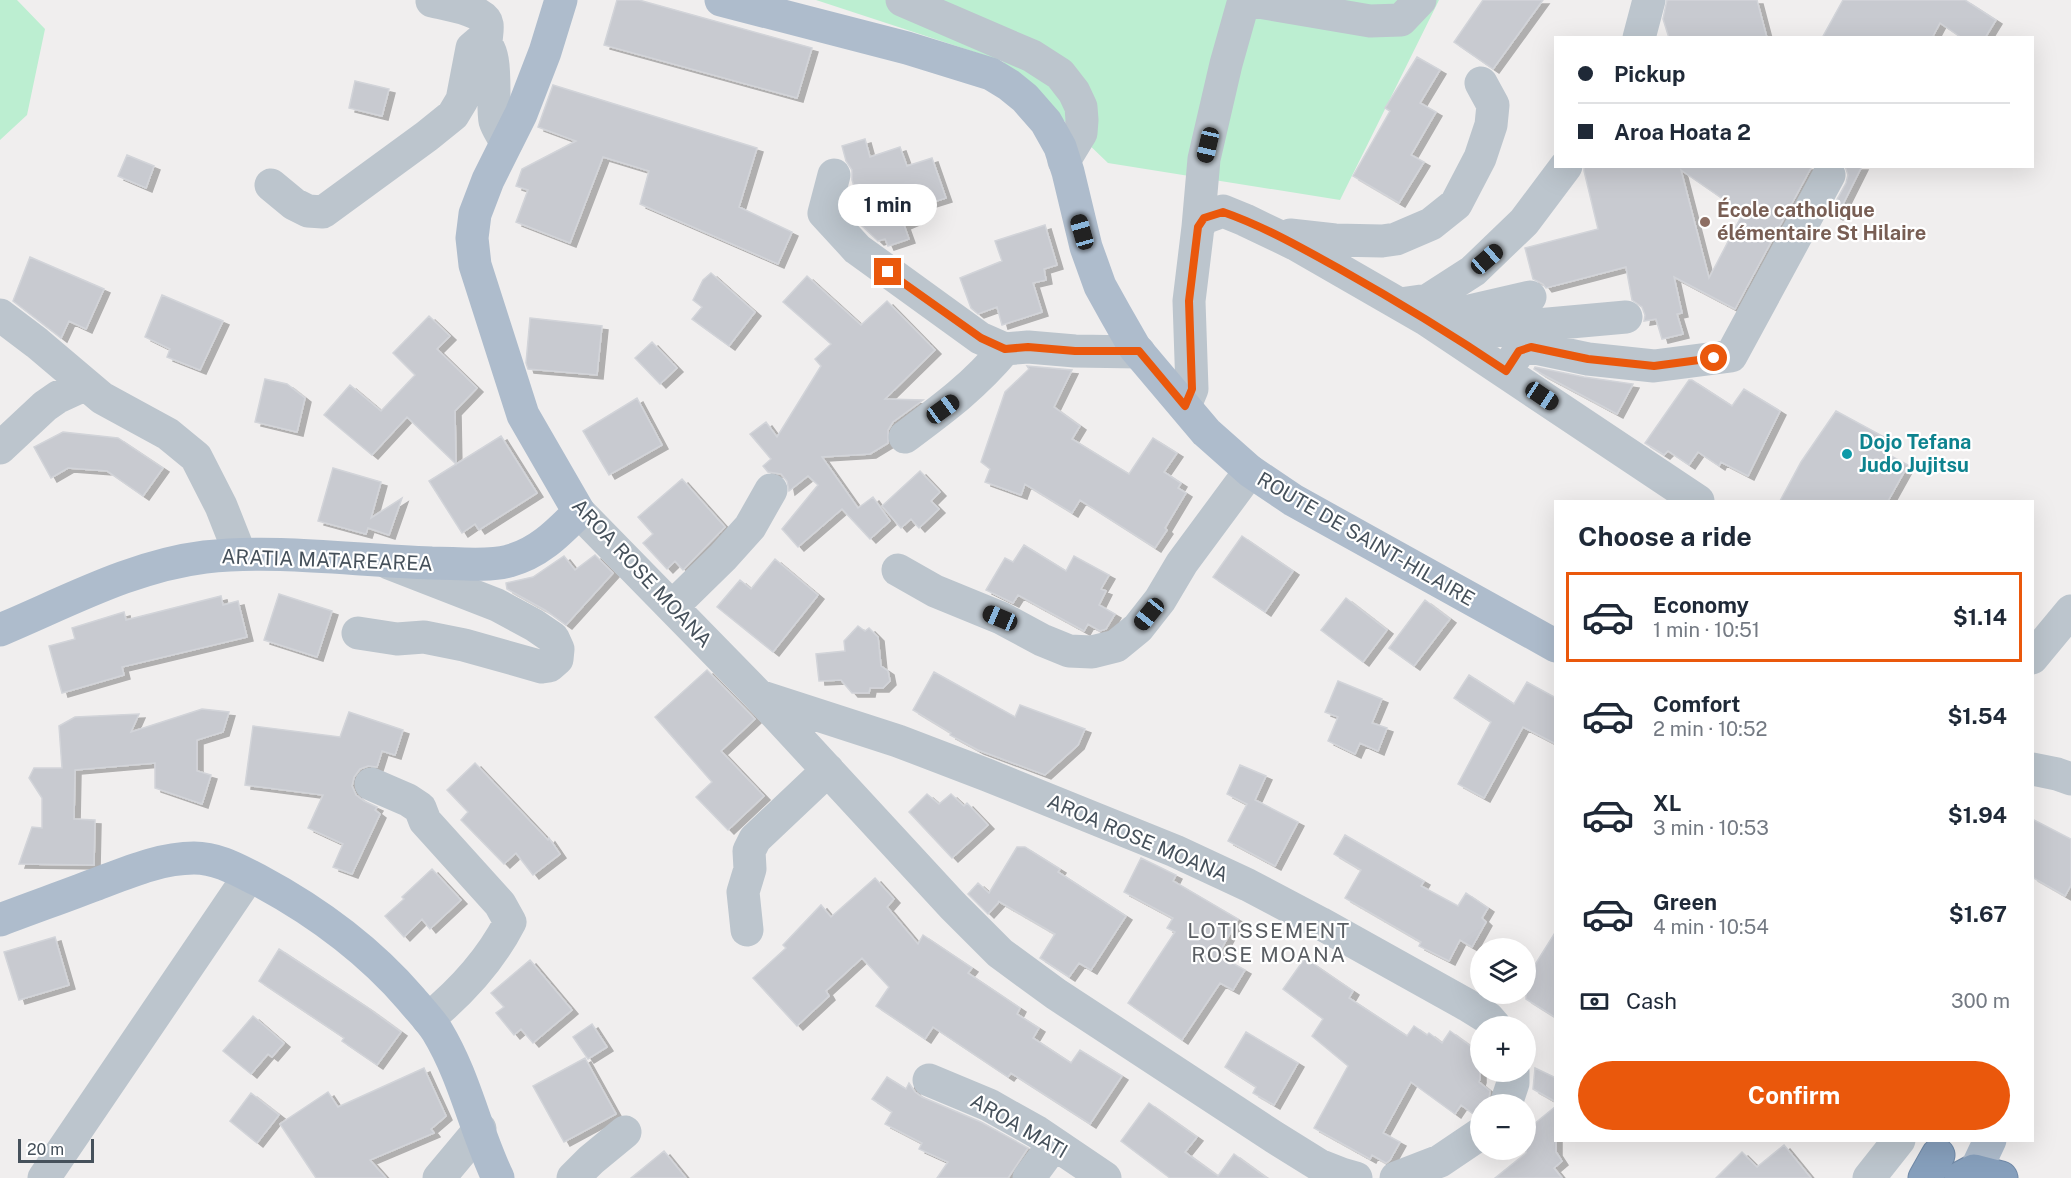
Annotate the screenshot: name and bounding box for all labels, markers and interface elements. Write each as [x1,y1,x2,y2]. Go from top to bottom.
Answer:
text: Pickup [1614,61,1685,87]
text: Aroa Hoata 2 [1614,119,1751,145]
car [1195,125,1221,165]
callout: 1 min [838,185,938,227]
text: 1 min [863,193,912,217]
place label: École catholique élémentaire St Hilaire [1717,197,1926,245]
car [1068,212,1096,252]
marker: École catholique élémentaire St Hilaire [1698,215,1712,229]
car [1468,240,1506,278]
route end [874,258,901,285]
route start [1700,344,1727,371]
car [1522,378,1562,414]
car [923,391,963,427]
place label: Dojo Tefana Judo Jujitsu [1859,430,1971,477]
marker: Dojo Tefana Judo Jujitsu [1840,447,1854,461]
street label: ROUTE DE SAINT-HILAIRE [1253,467,1479,611]
street label: AROA ROSE MOANA [567,494,717,652]
text: Choose a ride [1578,520,1752,552]
street label: ARATIA MATAREAREA [221,544,433,576]
icon: car [1581,590,1635,644]
text: Economy [1653,592,1749,618]
car [1131,594,1167,634]
car [980,603,1020,633]
text: $1.14 [1953,604,2007,630]
text: 1 min · 10:51 [1653,618,1760,642]
icon: car [1581,689,1635,743]
text: Comfort [1653,691,1740,717]
text: $1.54 [1947,703,2007,729]
text: 2 min · 10:52 [1653,717,1768,741]
icon: car [1581,788,1635,842]
street label: AROA ROSE MOANA [1044,789,1232,887]
text: XL [1653,790,1681,816]
text: $1.94 [1948,802,2007,828]
text: 3 min · 10:53 [1653,816,1769,840]
icon: car [1581,887,1635,941]
text: Green [1653,889,1717,915]
text: $1.67 [1949,901,2007,927]
text: 4 min · 10:54 [1653,915,1769,939]
district label: LOTISSEMENT ROSE MOANA [1187,918,1351,967]
map controls [1470,938,1536,1160]
button: layers [1470,938,1536,1004]
icon: cash [1578,985,1611,1018]
text: Cash [1626,988,1677,1014]
text: 300 m [1951,989,2010,1013]
button: + [1470,1016,1536,1082]
button: Confirm [1578,1061,2010,1130]
street label: AROA MATI [966,1089,1072,1163]
button: − [1470,1094,1536,1160]
scale bar [18,1136,94,1164]
text: 20 m [27,1140,64,1159]

